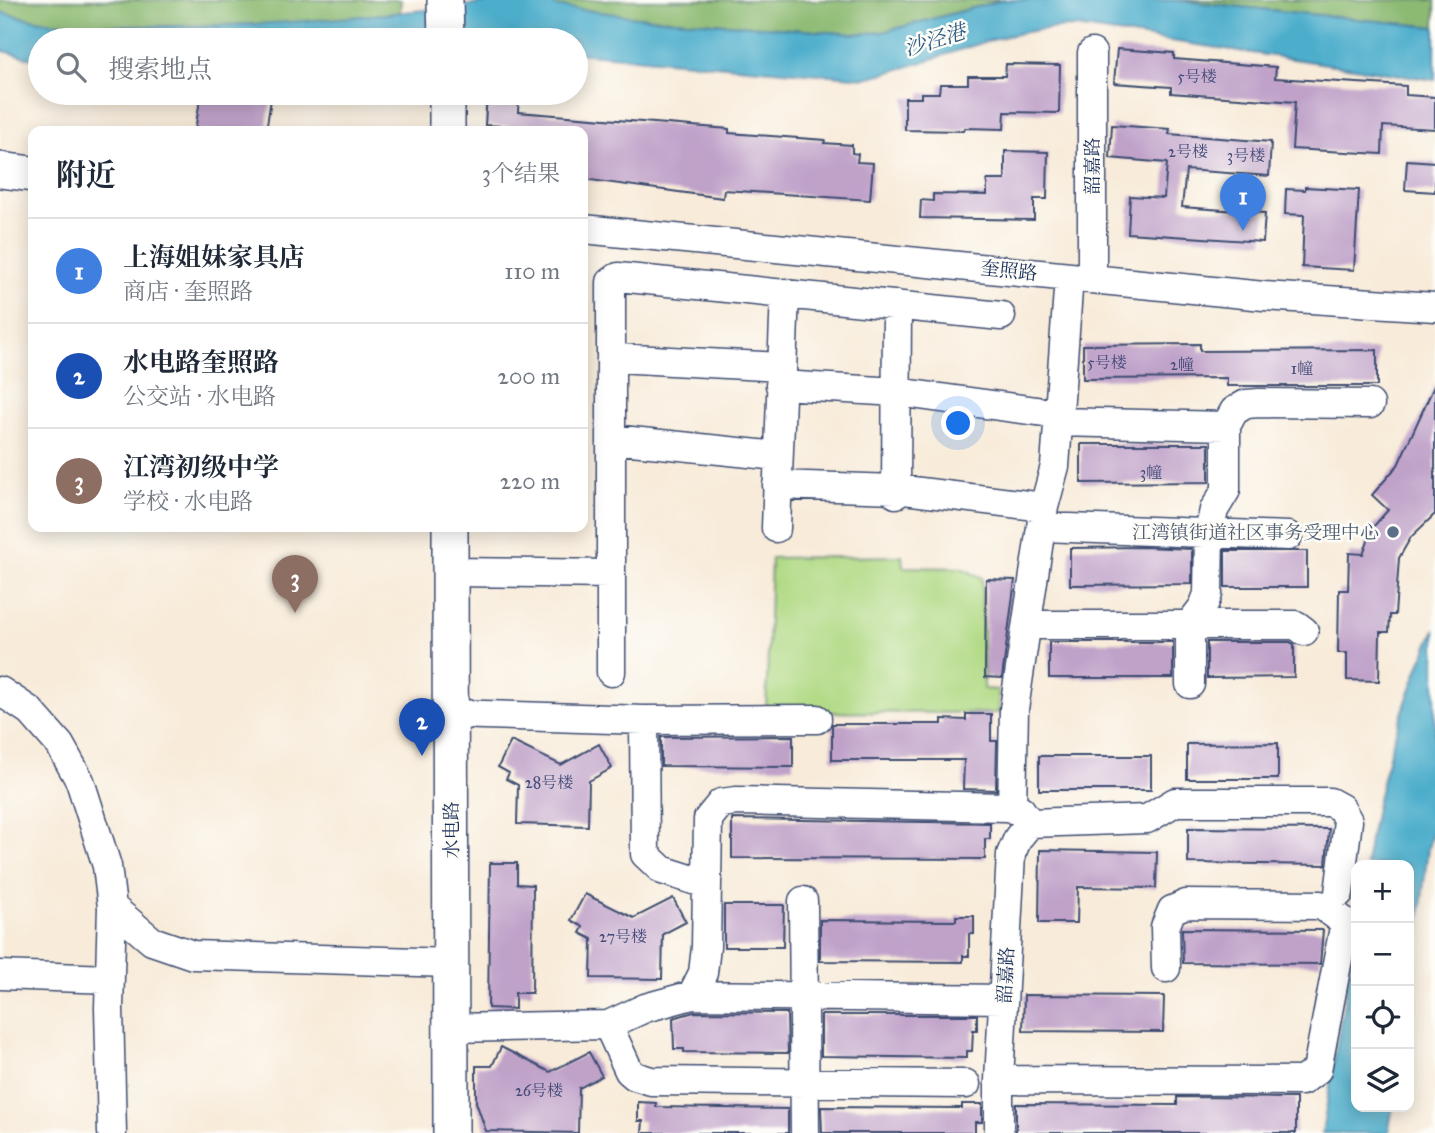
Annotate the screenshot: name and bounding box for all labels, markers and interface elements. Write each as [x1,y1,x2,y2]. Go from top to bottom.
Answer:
water label: 沙泾港 [901,17,972,62]
search box [28,28,588,105]
icon: search [52,48,90,86]
text: 搜索地点 [108,53,212,85]
house number: 5号楼 [1177,67,1217,86]
street label: 韶嘉路 [1081,137,1104,195]
house number: 2号楼 [1168,142,1208,161]
house number: 3号楼 [1227,146,1265,165]
text: 附近 [56,157,116,193]
text: 3个结果 [482,159,560,187]
pin: 1 [1220,173,1266,231]
text: 上海姐妹家具店 [123,241,305,273]
street label: 奎照路 [979,256,1039,285]
text: 1 [74,257,84,285]
text: 110 m [504,257,560,285]
text: 商店 · 奎照路 [123,277,253,305]
text: 水电路奎照路 [123,346,279,378]
house number: 5号楼 [1087,353,1127,372]
house number: 2幢 [1170,355,1194,374]
house number: 1幢 [1291,359,1313,378]
text: 2 [73,362,85,390]
text: 200 m [498,362,560,390]
text: 公交站 · 水电路 [123,382,276,410]
your location [941,406,975,440]
text: 江湾初级中学 [123,451,279,483]
house number: 3幢 [1140,463,1162,482]
text: 3 [74,467,84,495]
text: 220 m [500,467,560,495]
text: 学校 · 水电路 [123,487,253,515]
place label: 江湾镇街道社区事务受理中心 [1132,521,1379,544]
marker: 江湾镇街道社区事务受理中心 [1385,524,1401,540]
pin: 3 [272,555,318,613]
pin: 2 [399,698,445,756]
house number: 28号楼 [525,773,573,792]
street label: 水电路 [440,801,463,859]
map controls [1351,860,1414,1112]
button: + [1351,860,1414,923]
button: − [1351,923,1414,986]
house number: 27号楼 [599,927,647,946]
street label: 韶嘉路 [993,946,1018,1004]
button: locate [1351,986,1414,1049]
button: layers [1351,1049,1414,1112]
house number: 26号楼 [515,1081,563,1100]

